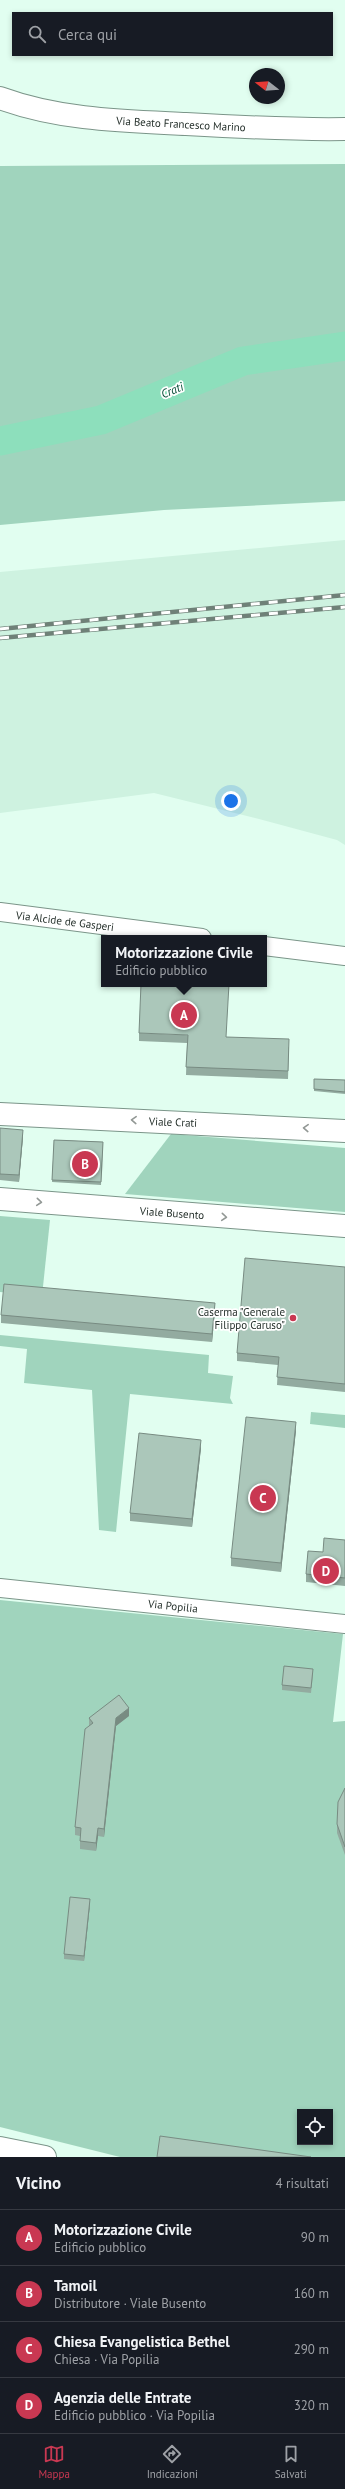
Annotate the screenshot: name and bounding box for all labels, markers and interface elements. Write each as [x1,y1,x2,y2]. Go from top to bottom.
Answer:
search box [12,12,333,56]
icon: search [26,23,48,45]
text: Cerca qui [58,25,117,44]
north arrow [249,68,285,104]
street label: Via Beato Francesco Marino [115,114,246,134]
water label: Crati [159,378,186,401]
your location [221,791,241,811]
street label: Via Alcide de Gasperi [14,908,115,934]
popup [101,935,267,987]
text: Motorizzazione Civile [115,943,253,962]
text: Edificio pubblico [115,962,207,979]
pin: A [171,1000,197,1030]
street label: Viale Crati [148,1114,197,1130]
one-way arrow [131,1116,137,1125]
one-way arrow [303,1124,309,1133]
pin: B [72,1149,98,1179]
one-way arrow [36,1198,42,1207]
street label: Viale Busento [138,1204,205,1222]
one-way arrow [221,1212,227,1221]
place label: Caserma "Generale Filippo Caruso" [198,1305,285,1332]
marker: Caserma "Generale Filippo Caruso" [288,1313,298,1323]
pin: C [250,1483,276,1513]
pin: D [313,1556,339,1586]
street label: Via Popilia [147,1596,198,1616]
map controls [297,2109,333,2145]
button: locate [297,2109,333,2145]
text: Vicino [16,2172,61,2194]
text: 4 risultati [276,2175,329,2192]
text: Motorizzazione Civile [54,2220,192,2239]
text: A [25,2229,33,2246]
text: 90 m [301,2229,329,2246]
text: Edificio pubblico [54,2239,146,2256]
text: Tamoil [54,2276,97,2295]
text: B [25,2285,33,2302]
text: 160 m [294,2285,329,2302]
text: Distributore · Viale Busento [54,2295,206,2312]
text: Chiesa Evangelistica Bethel [54,2332,230,2351]
text: C [25,2341,33,2358]
text: 290 m [294,2341,329,2358]
text: Chiesa · Via Popilia [54,2351,159,2368]
text: Agenzia delle Entrate [54,2388,191,2407]
text: D [25,2397,33,2414]
text: 320 m [294,2397,329,2414]
text: Edificio pubblico · Via Popilia [54,2407,215,2424]
tab: Mappa [38,2443,70,2481]
tab: Indicazioni [147,2443,198,2481]
tab: Salvati [275,2443,307,2481]

